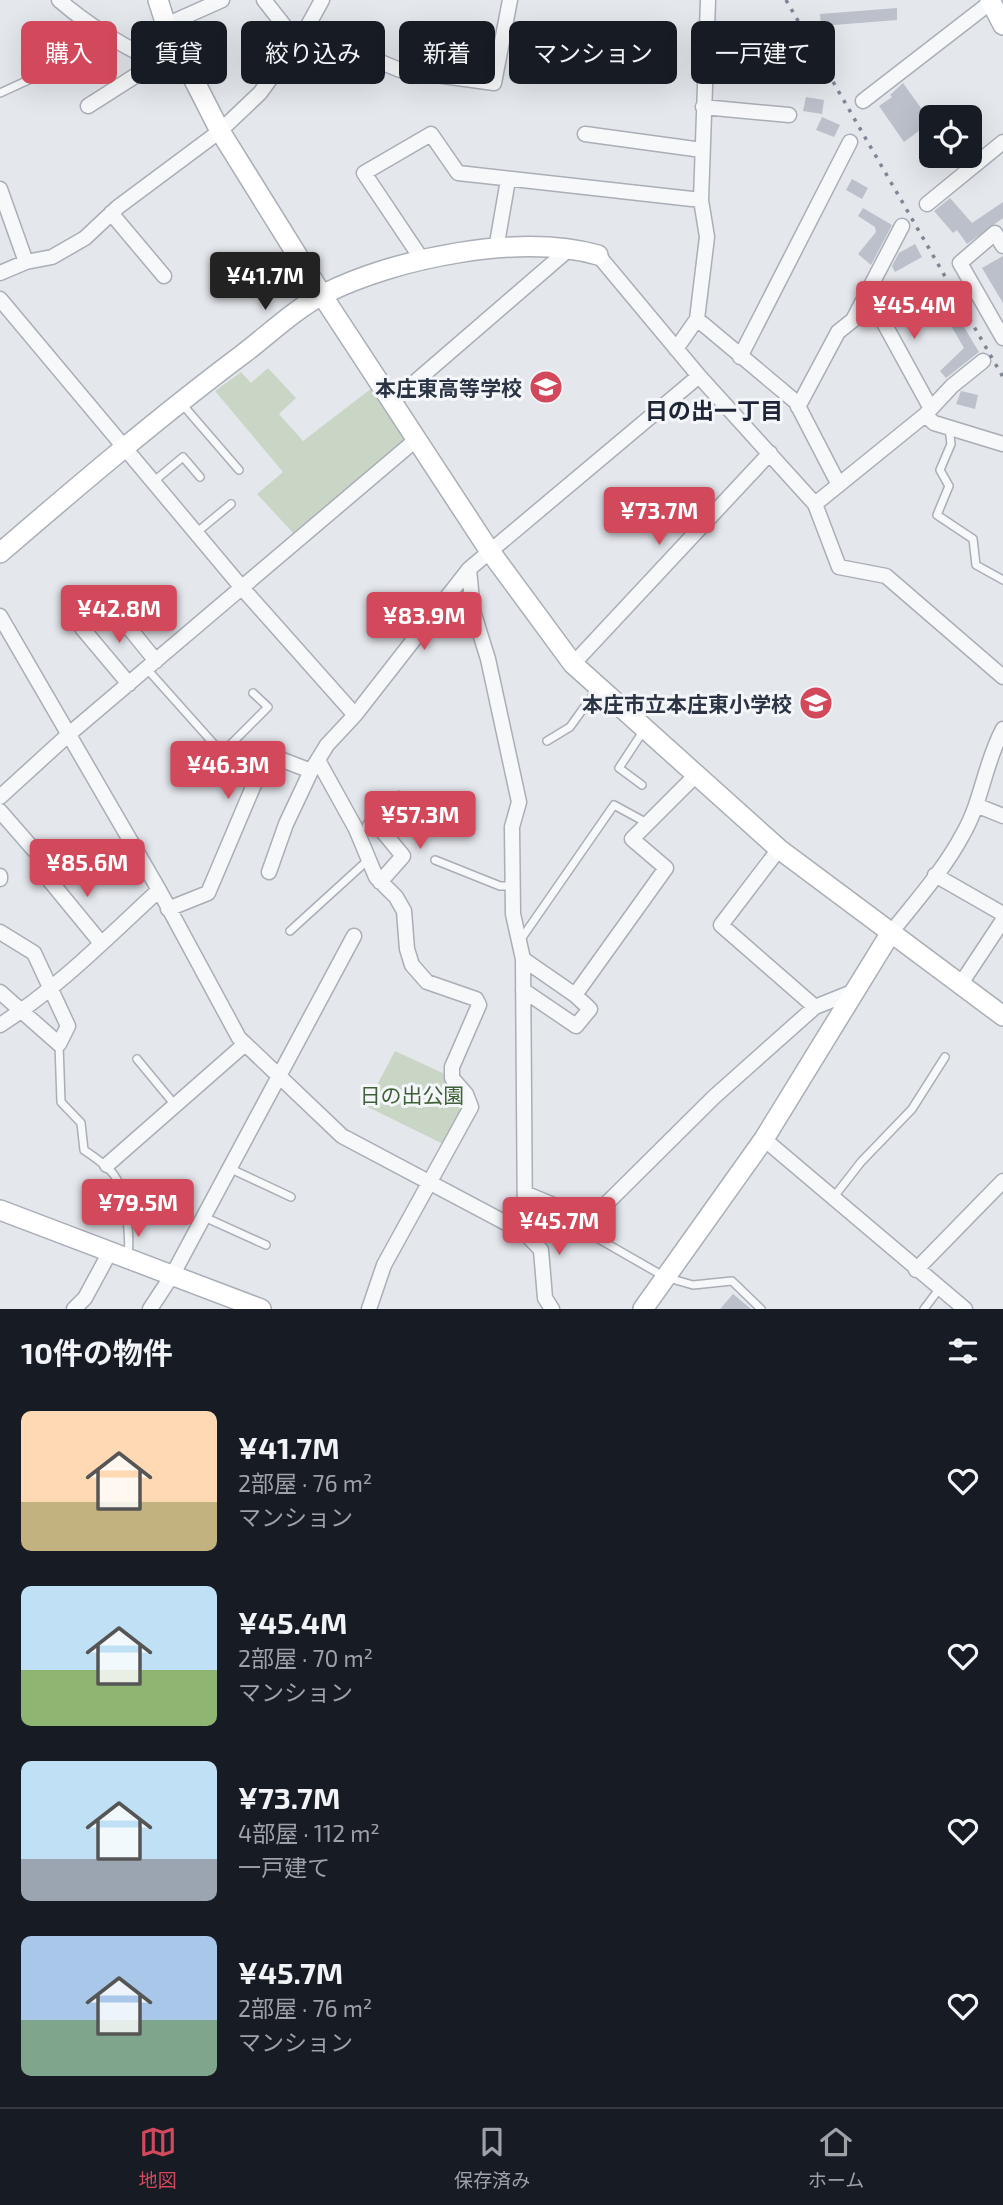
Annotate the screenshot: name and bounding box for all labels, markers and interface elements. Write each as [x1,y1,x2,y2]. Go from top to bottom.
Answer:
chip: 購入 [21,21,117,84]
chip: 賃貸 [131,21,227,84]
chip: 絞り込み [241,21,385,84]
chip: 新着 [399,21,495,84]
chip: マンション [509,21,677,84]
chip: 一戸建て [691,21,835,84]
map controls [919,105,982,168]
button: locate [919,105,982,168]
pin: ¥41.7M [208,252,322,312]
text: ¥41.7M [226,261,304,289]
pin: ¥45.4M [857,282,971,341]
text: ¥45.4M [872,290,956,318]
school or university icon: 本庄東高等学校 [527,368,565,406]
place label: 本庄東高等学校 [375,375,522,400]
district label: 日の出一丁目 [645,396,783,424]
pin: ¥73.7M [602,488,716,547]
text: ¥73.7M [620,496,698,524]
pin: ¥42.8M [62,586,176,645]
pin: ¥83.9M [367,592,481,652]
text: ¥42.8M [77,594,161,622]
text: ¥83.9M [383,601,465,629]
school or university icon: 本庄市立本庄東小学校 [797,684,835,722]
place label: 本庄市立本庄東小学校 [582,691,792,716]
pin: ¥46.3M [171,742,285,801]
text: ¥46.3M [186,750,270,778]
pin: ¥57.3M [363,792,477,851]
text: ¥57.3M [381,800,459,828]
pin: ¥85.6M [30,839,144,899]
text: ¥85.6M [46,848,128,876]
park label: 日の出公園 [360,1082,465,1107]
pin: ¥79.5M [81,1180,195,1239]
text: ¥79.5M [98,1188,178,1216]
pin: ¥45.7M [502,1198,616,1257]
text: ¥45.7M [519,1206,599,1234]
icon: filters [944,1332,982,1370]
text: 10件の物件 [21,1334,173,1370]
text: ¥41.7M [238,1429,340,1465]
icon: home [77,1439,161,1523]
icon: heart [944,1462,982,1500]
text: 2部屋 · 76 m² [238,1469,372,1497]
text: マンション [238,1503,353,1531]
text: ¥45.4M [238,1604,347,1640]
icon: home [77,1614,161,1698]
icon: heart [944,1637,982,1675]
text: 2部屋 · 70 m² [238,1644,373,1672]
text: マンション [238,1678,353,1706]
text: ¥73.7M [238,1779,340,1815]
icon: home [77,1789,161,1873]
icon: heart [944,1812,982,1850]
text: 4部屋 · 112 m² [238,1819,380,1847]
text: 一戸建て [238,1853,330,1881]
text: ¥45.7M [238,1954,343,1990]
icon: home [77,1964,161,2048]
icon: heart [944,1987,982,2025]
text: 2部屋 · 76 m² [238,1994,372,2022]
text: マンション [238,2028,353,2056]
tab: 地図 [139,2123,177,2192]
tab: 保存済み [454,2123,530,2192]
tab: ホーム [808,2123,864,2192]

